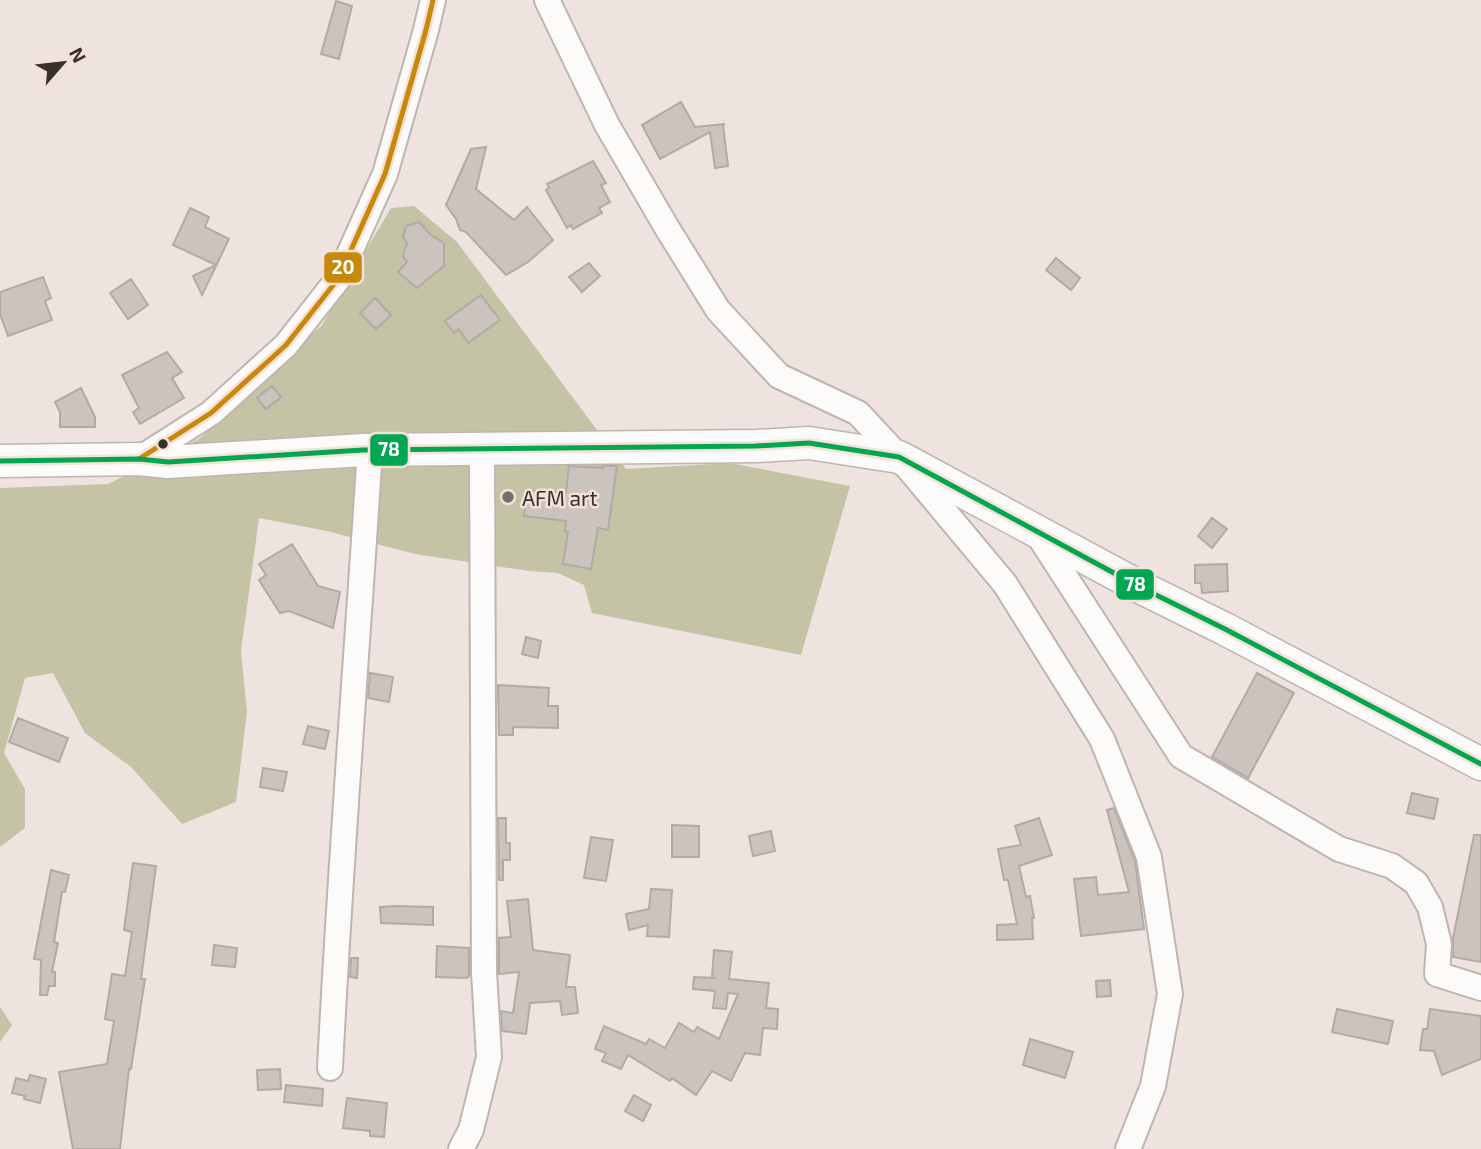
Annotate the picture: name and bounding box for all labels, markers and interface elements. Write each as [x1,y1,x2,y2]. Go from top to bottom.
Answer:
north arrow [28,28,98,98]
text: N [65,43,92,66]
line badge: 20 [323,251,363,284]
text: 20 [331,255,355,278]
line badge: 78 [369,433,409,467]
unlabelled marker [156,437,170,451]
text: 78 [378,437,400,460]
place label: AFM art [522,485,597,510]
marker: AFM art [500,489,516,505]
line badge: 78 [1115,568,1155,601]
text: 78 [1124,572,1146,595]

